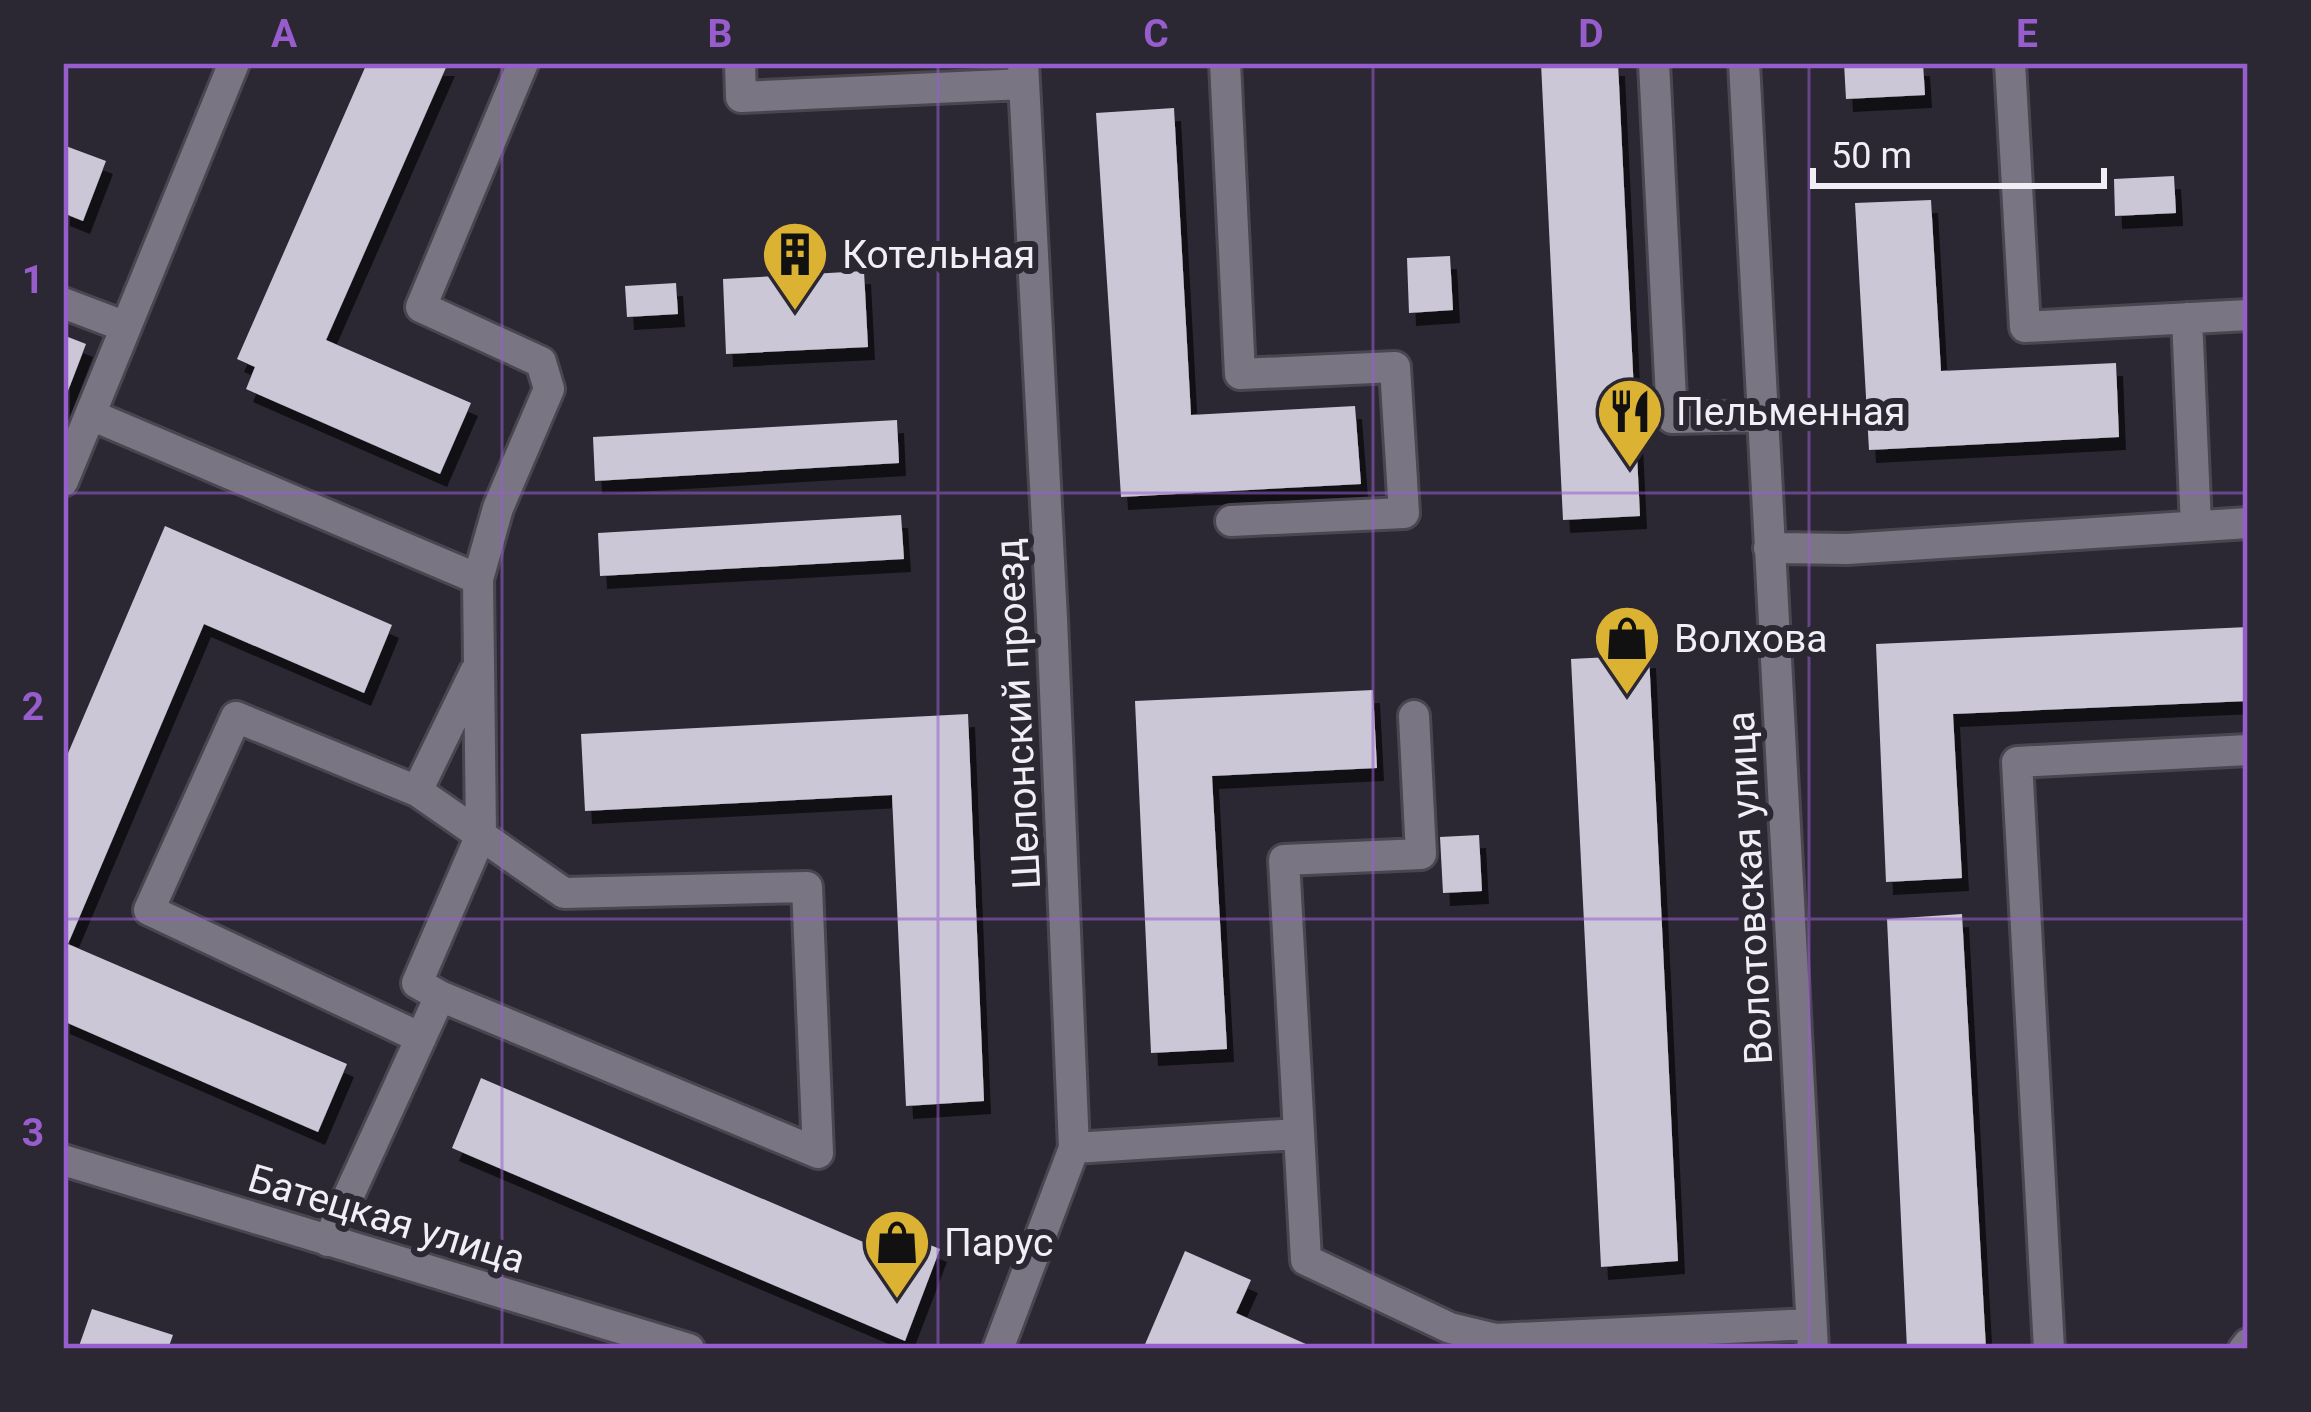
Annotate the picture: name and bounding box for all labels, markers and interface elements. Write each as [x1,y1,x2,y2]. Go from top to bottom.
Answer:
text: A [271,11,298,57]
text: B [708,11,732,57]
text: C [1143,11,1169,57]
text: D [1578,11,1604,57]
text: E [2016,11,2038,57]
scale bar [1813,114,2104,188]
text: 50 m [1831,135,1912,177]
building icon: Котельная [760,219,830,313]
place label: Котельная [842,232,1035,278]
text: 1 [22,257,44,303]
restaurant icon: Пельменная [1595,376,1665,470]
place label: Пельменная [1676,389,1905,435]
street label: Шелонский проезд [986,537,1050,891]
shop icon: Волхова [1592,603,1662,697]
place label: Волхова [1674,616,1828,662]
text: 2 [22,684,44,730]
street label: Волотовская улица [1718,710,1782,1066]
text: 3 [22,1110,44,1156]
street label: Батецкая улица [243,1155,531,1283]
shop icon: Парус [862,1207,932,1301]
place label: Парус [944,1220,1053,1266]

